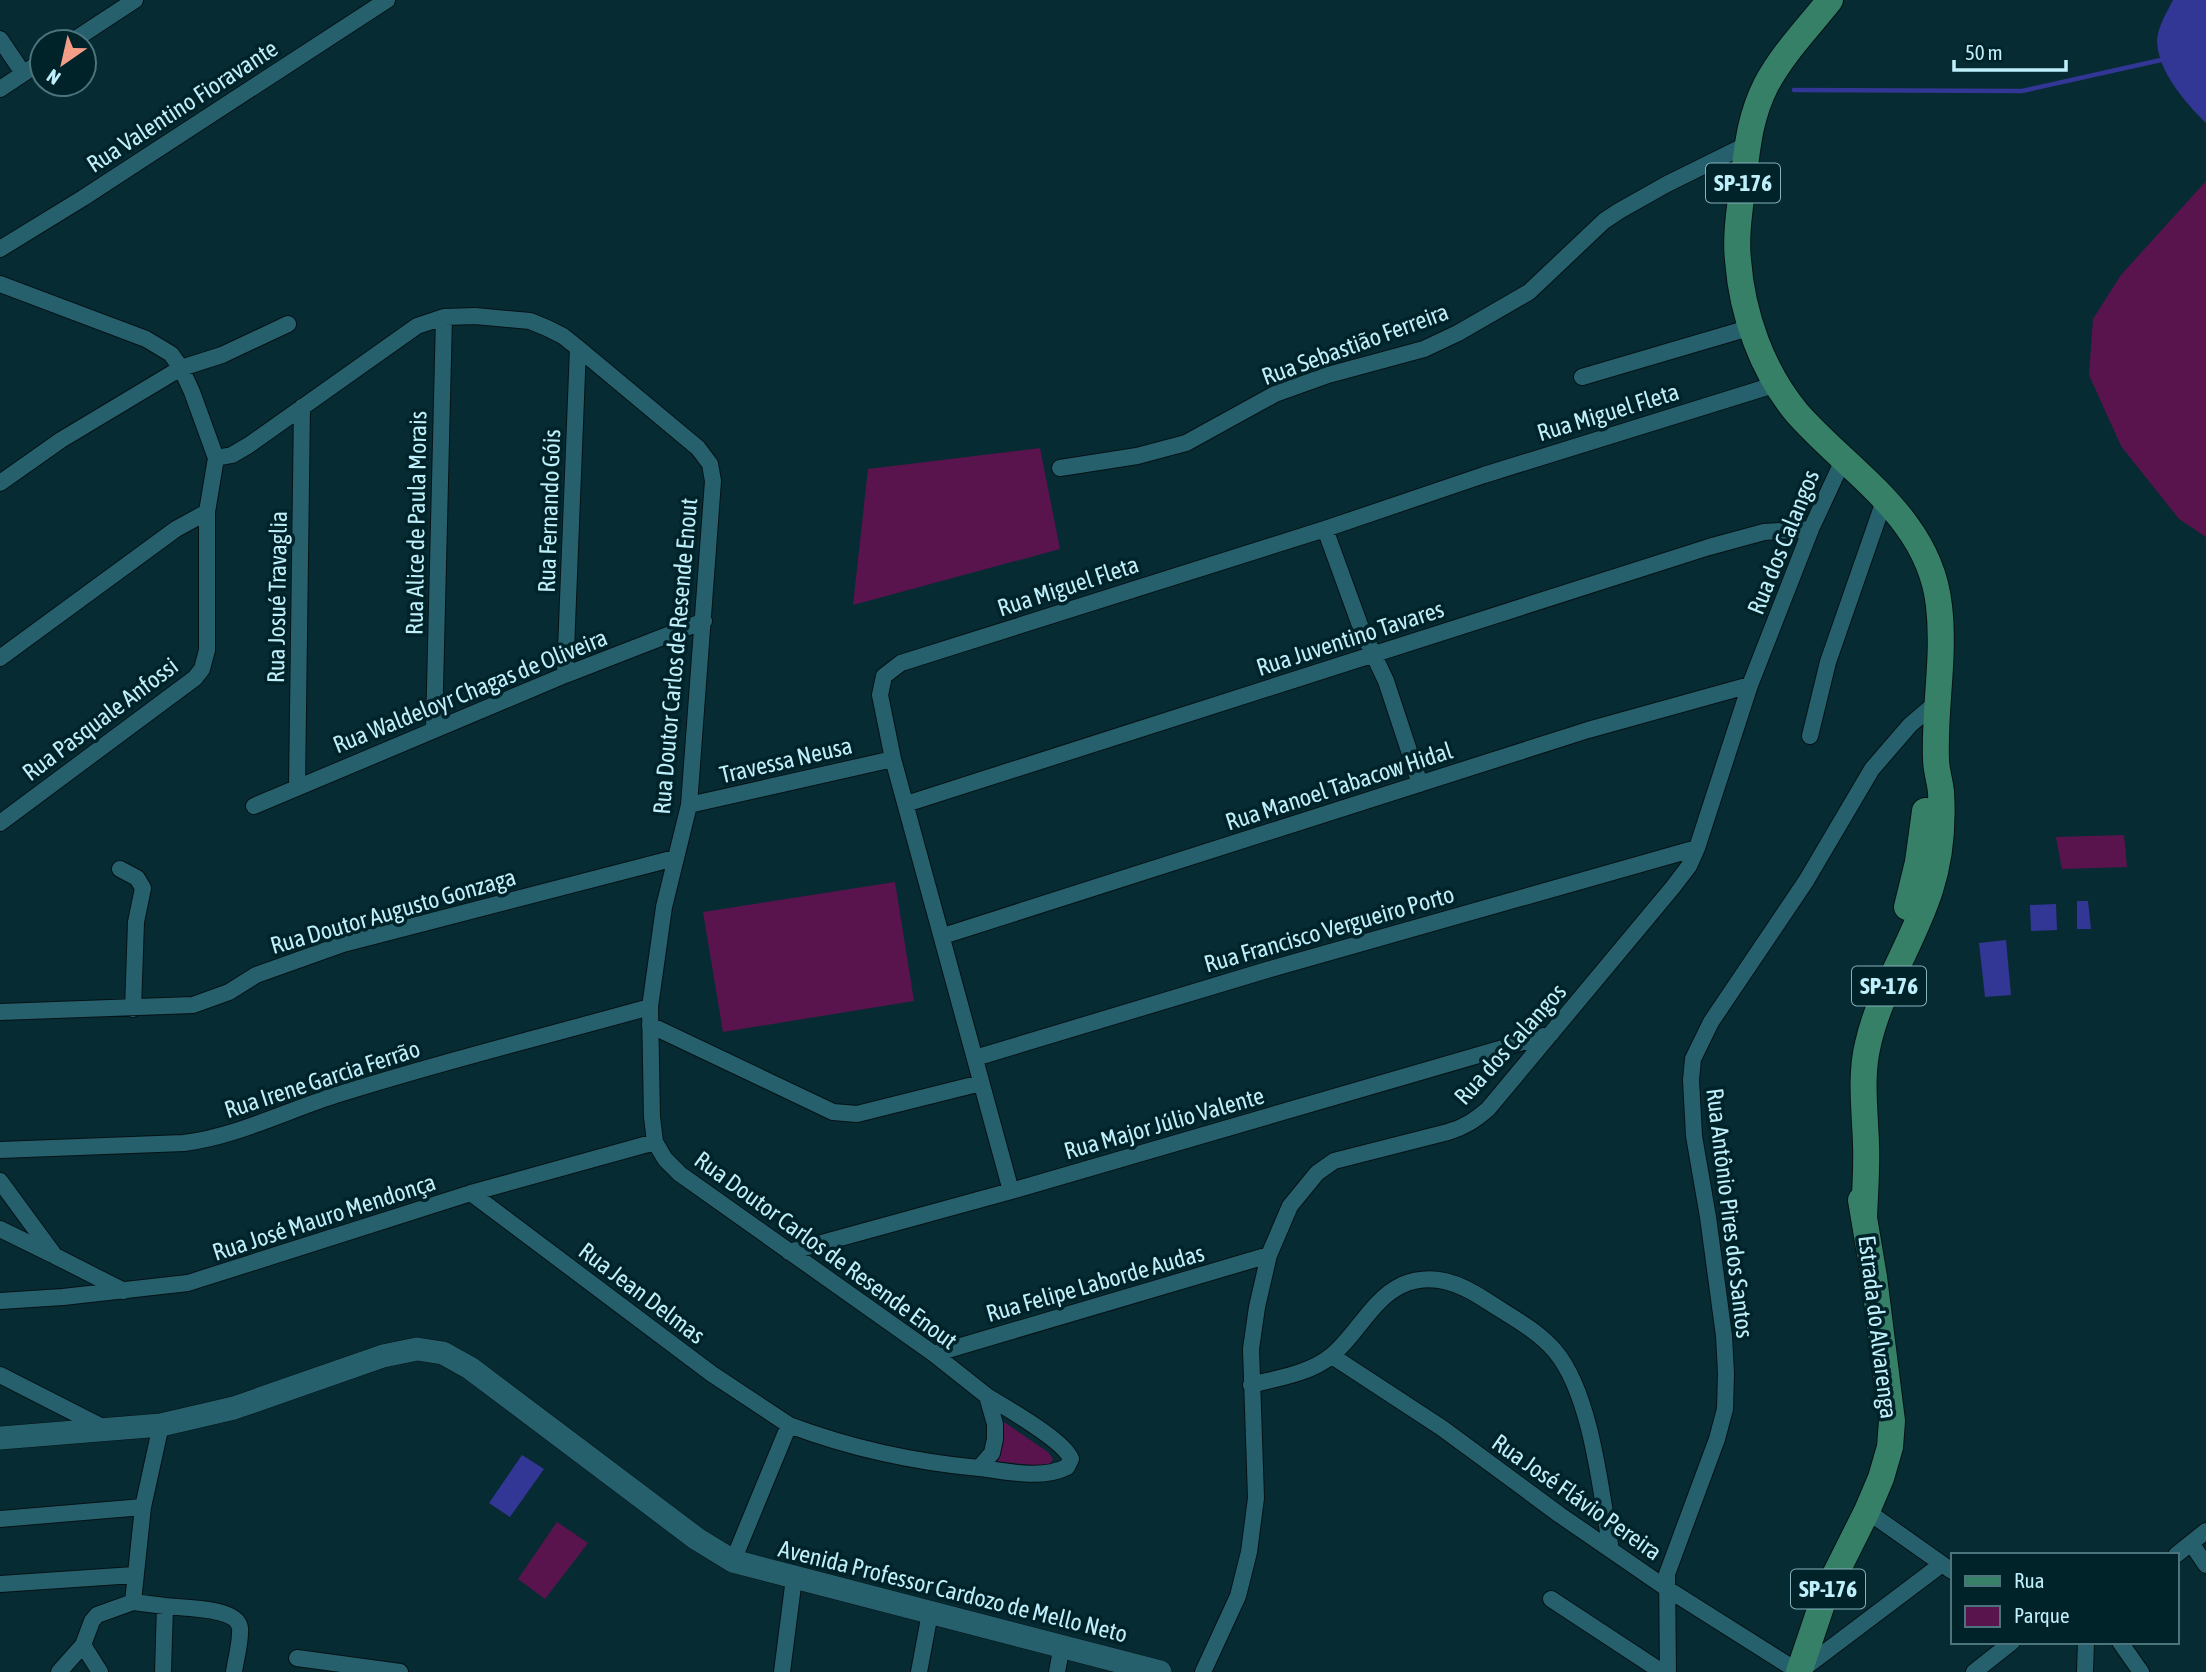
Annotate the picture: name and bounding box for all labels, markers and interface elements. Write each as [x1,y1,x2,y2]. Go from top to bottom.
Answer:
north arrow [28,28,98,98]
scale bar [1954,28,2066,72]
street label: Rua Valentino Fioravante [82,34,282,178]
text: 50 m [1965,40,2003,64]
text: N [43,65,64,89]
road number: SP-176 [1706,164,1780,202]
street label: Rua Sebastião Ferreira [1258,298,1452,390]
street label: Rua Miguel Fleta [1534,378,1682,446]
street label: Rua Alice de Paula Morais [401,411,431,635]
street label: Rua Fernando Góis [533,429,565,593]
street label: Rua dos Calangos [1742,466,1824,618]
street label: Rua Doutor Carlos de Resende Enout [648,497,702,815]
street label: Rua Josué Travaglia [262,511,292,683]
street label: Rua Miguel Fleta [994,550,1142,622]
street label: Rua Juventino Tavares [1253,595,1447,681]
street label: Rua Waldeloyr Chagas de Oliveira [329,624,611,758]
street label: Rua Pasquale Anfossi [17,652,183,786]
street label: Travessa Neusa [717,732,855,788]
street label: Rua Manoel Tabacow Hidal [1222,736,1457,835]
street label: Rua Doutor Augusto Gonzaga [267,863,519,959]
street label: Rua Francisco Vergueiro Porto [1201,880,1457,978]
road number: SP-176 [1852,967,1926,1006]
street label: Rua dos Calangos [1449,978,1571,1110]
street label: Rua Irene Garcia Ferrão [221,1035,423,1123]
street label: Rua Major Júlio Valente [1061,1082,1267,1164]
street label: Rua Antônio Pires dos Santos [1701,1087,1759,1339]
street label: Rua Doutor Carlos de Resende Enout [690,1146,962,1354]
street label: Rua José Mauro Mendonça [209,1168,439,1266]
street label: Estrada do Alvarenga [1853,1234,1903,1420]
street label: Rua Jean Delmas [574,1237,710,1349]
street label: Rua Felipe Laborde Audas [983,1239,1207,1327]
street label: Rua José Flávio Pereira [1487,1428,1667,1566]
street label: Avenida Professor Cardozo de Mello Neto [776,1535,1130,1647]
legend [1951,1553,2178,1644]
text: Rua [2014,1568,2044,1592]
road number: SP-176 [1791,1570,1865,1608]
text: Parque [2014,1603,2069,1627]

